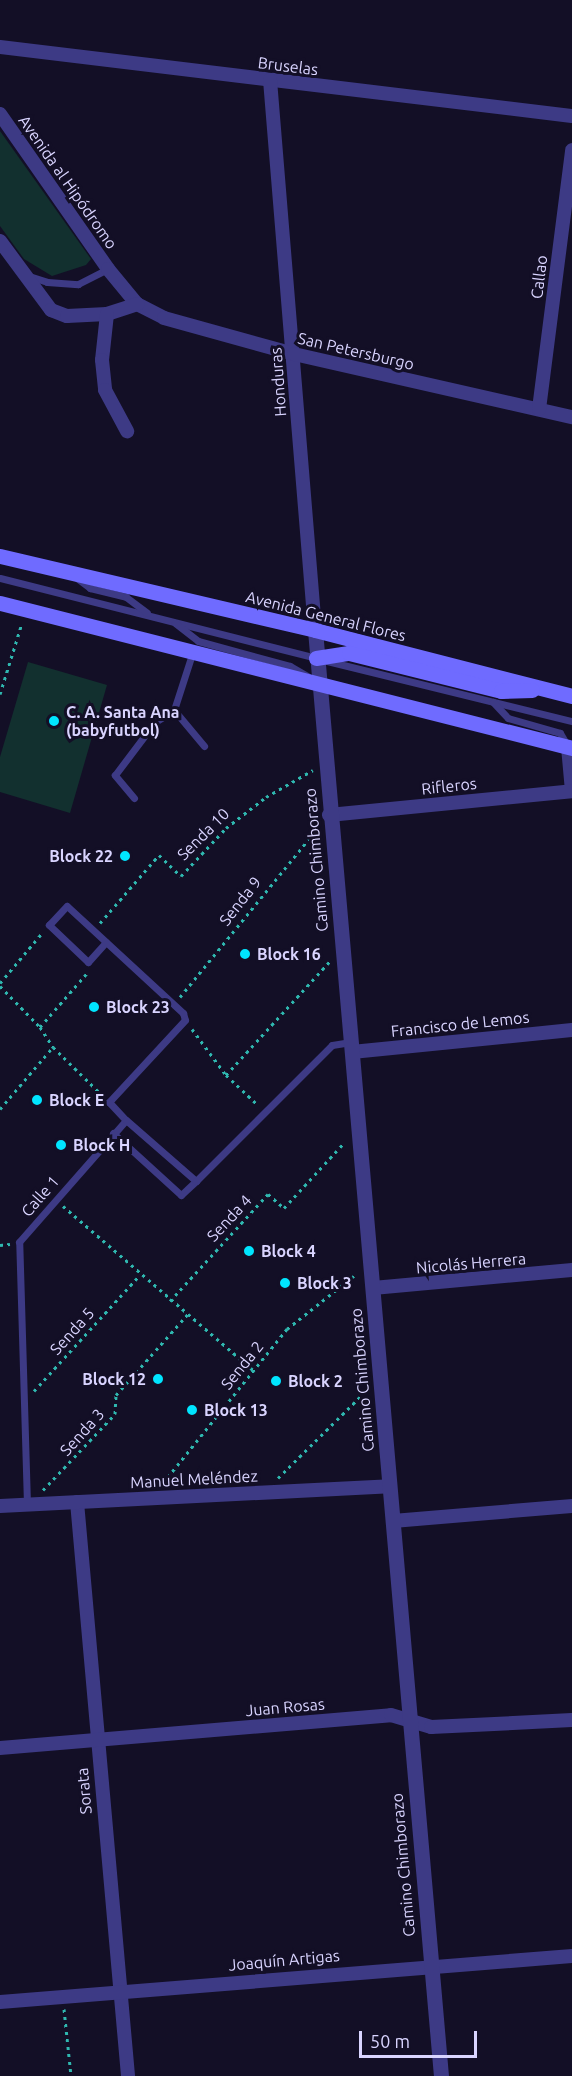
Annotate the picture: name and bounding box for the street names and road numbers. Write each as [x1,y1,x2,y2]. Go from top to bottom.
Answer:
street label: Bruselas [257,53,319,79]
street label: Avenida al Hipódromo [15,111,121,253]
street label: Callao [527,254,551,300]
street label: San Petersburgo [296,328,416,374]
street label: Honduras [266,347,290,417]
street label: Avenida General Flores [244,587,408,645]
street label: Rifleros [420,774,478,798]
street label: Camino Chimborazo [300,787,332,933]
street label: Senda 10 [173,804,233,864]
street label: Senda 9 [215,873,265,929]
street label: Francisco de Lemos [390,1007,530,1041]
street label: Calle 1 [17,1172,63,1220]
street label: Senda 4 [203,1191,255,1245]
street label: Nicolás Herrera [415,1249,527,1277]
street label: Senda 5 [46,1304,98,1358]
street label: Camino Chimborazo [346,1307,378,1453]
street label: Senda 2 [217,1337,267,1393]
street label: Senda 3 [56,1405,108,1459]
street label: Manuel Meléndez [130,1466,258,1492]
street label: Juan Rosas [245,1694,325,1720]
street label: Sorata [72,1767,96,1815]
street label: Camino Chimborazo [387,1792,419,1938]
street label: Joaquín Artigas [228,1946,340,1974]

